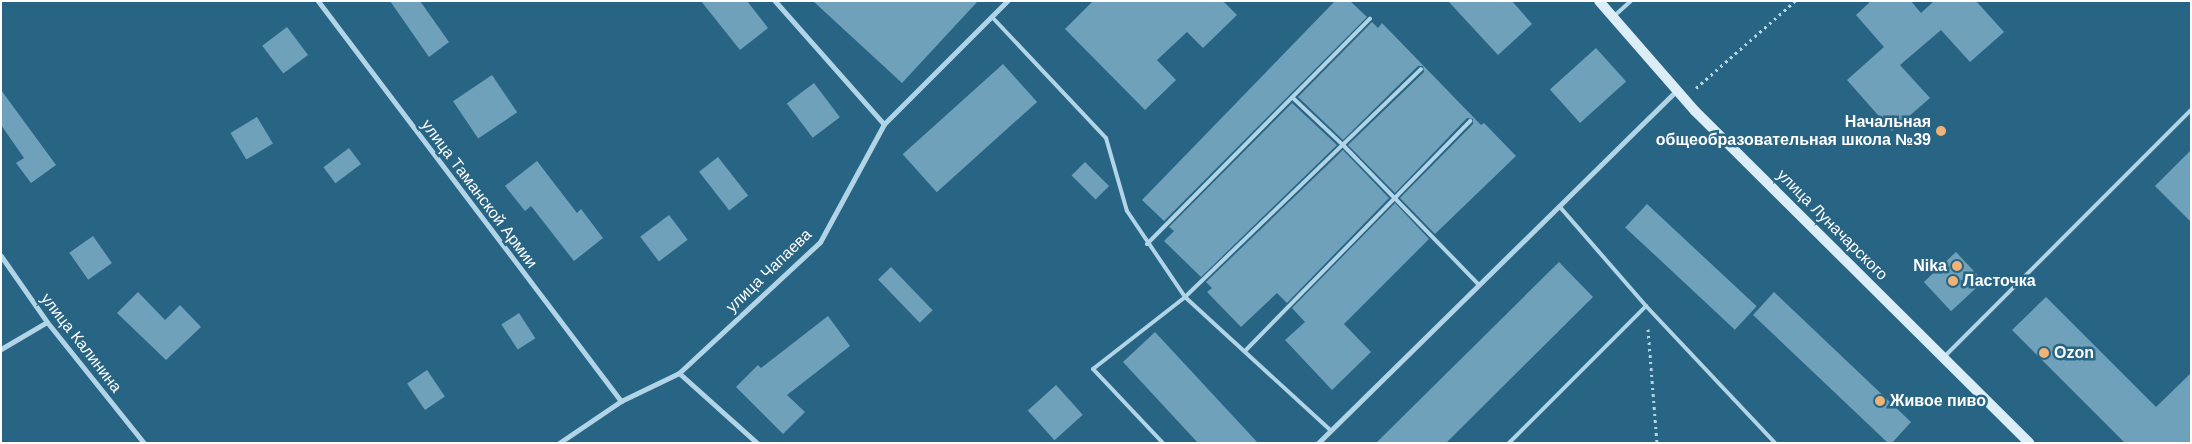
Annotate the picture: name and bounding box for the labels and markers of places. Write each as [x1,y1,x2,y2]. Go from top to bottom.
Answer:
place label: Начальная общеобразовательная школа №39 [1656,112,1931,150]
marker: Начальная общеобразовательная школа №39 [1935,125,1947,137]
place label: Nika [1913,256,1947,276]
marker: Nika [1951,260,1963,272]
place label: Ласточка [1963,271,2036,291]
marker: Ласточка [1947,275,1959,287]
place label: Ozon [2054,343,2094,363]
marker: Ozon [2038,347,2050,359]
place label: Живое пиво [1890,391,1986,411]
marker: Живое пиво [1874,395,1886,407]

